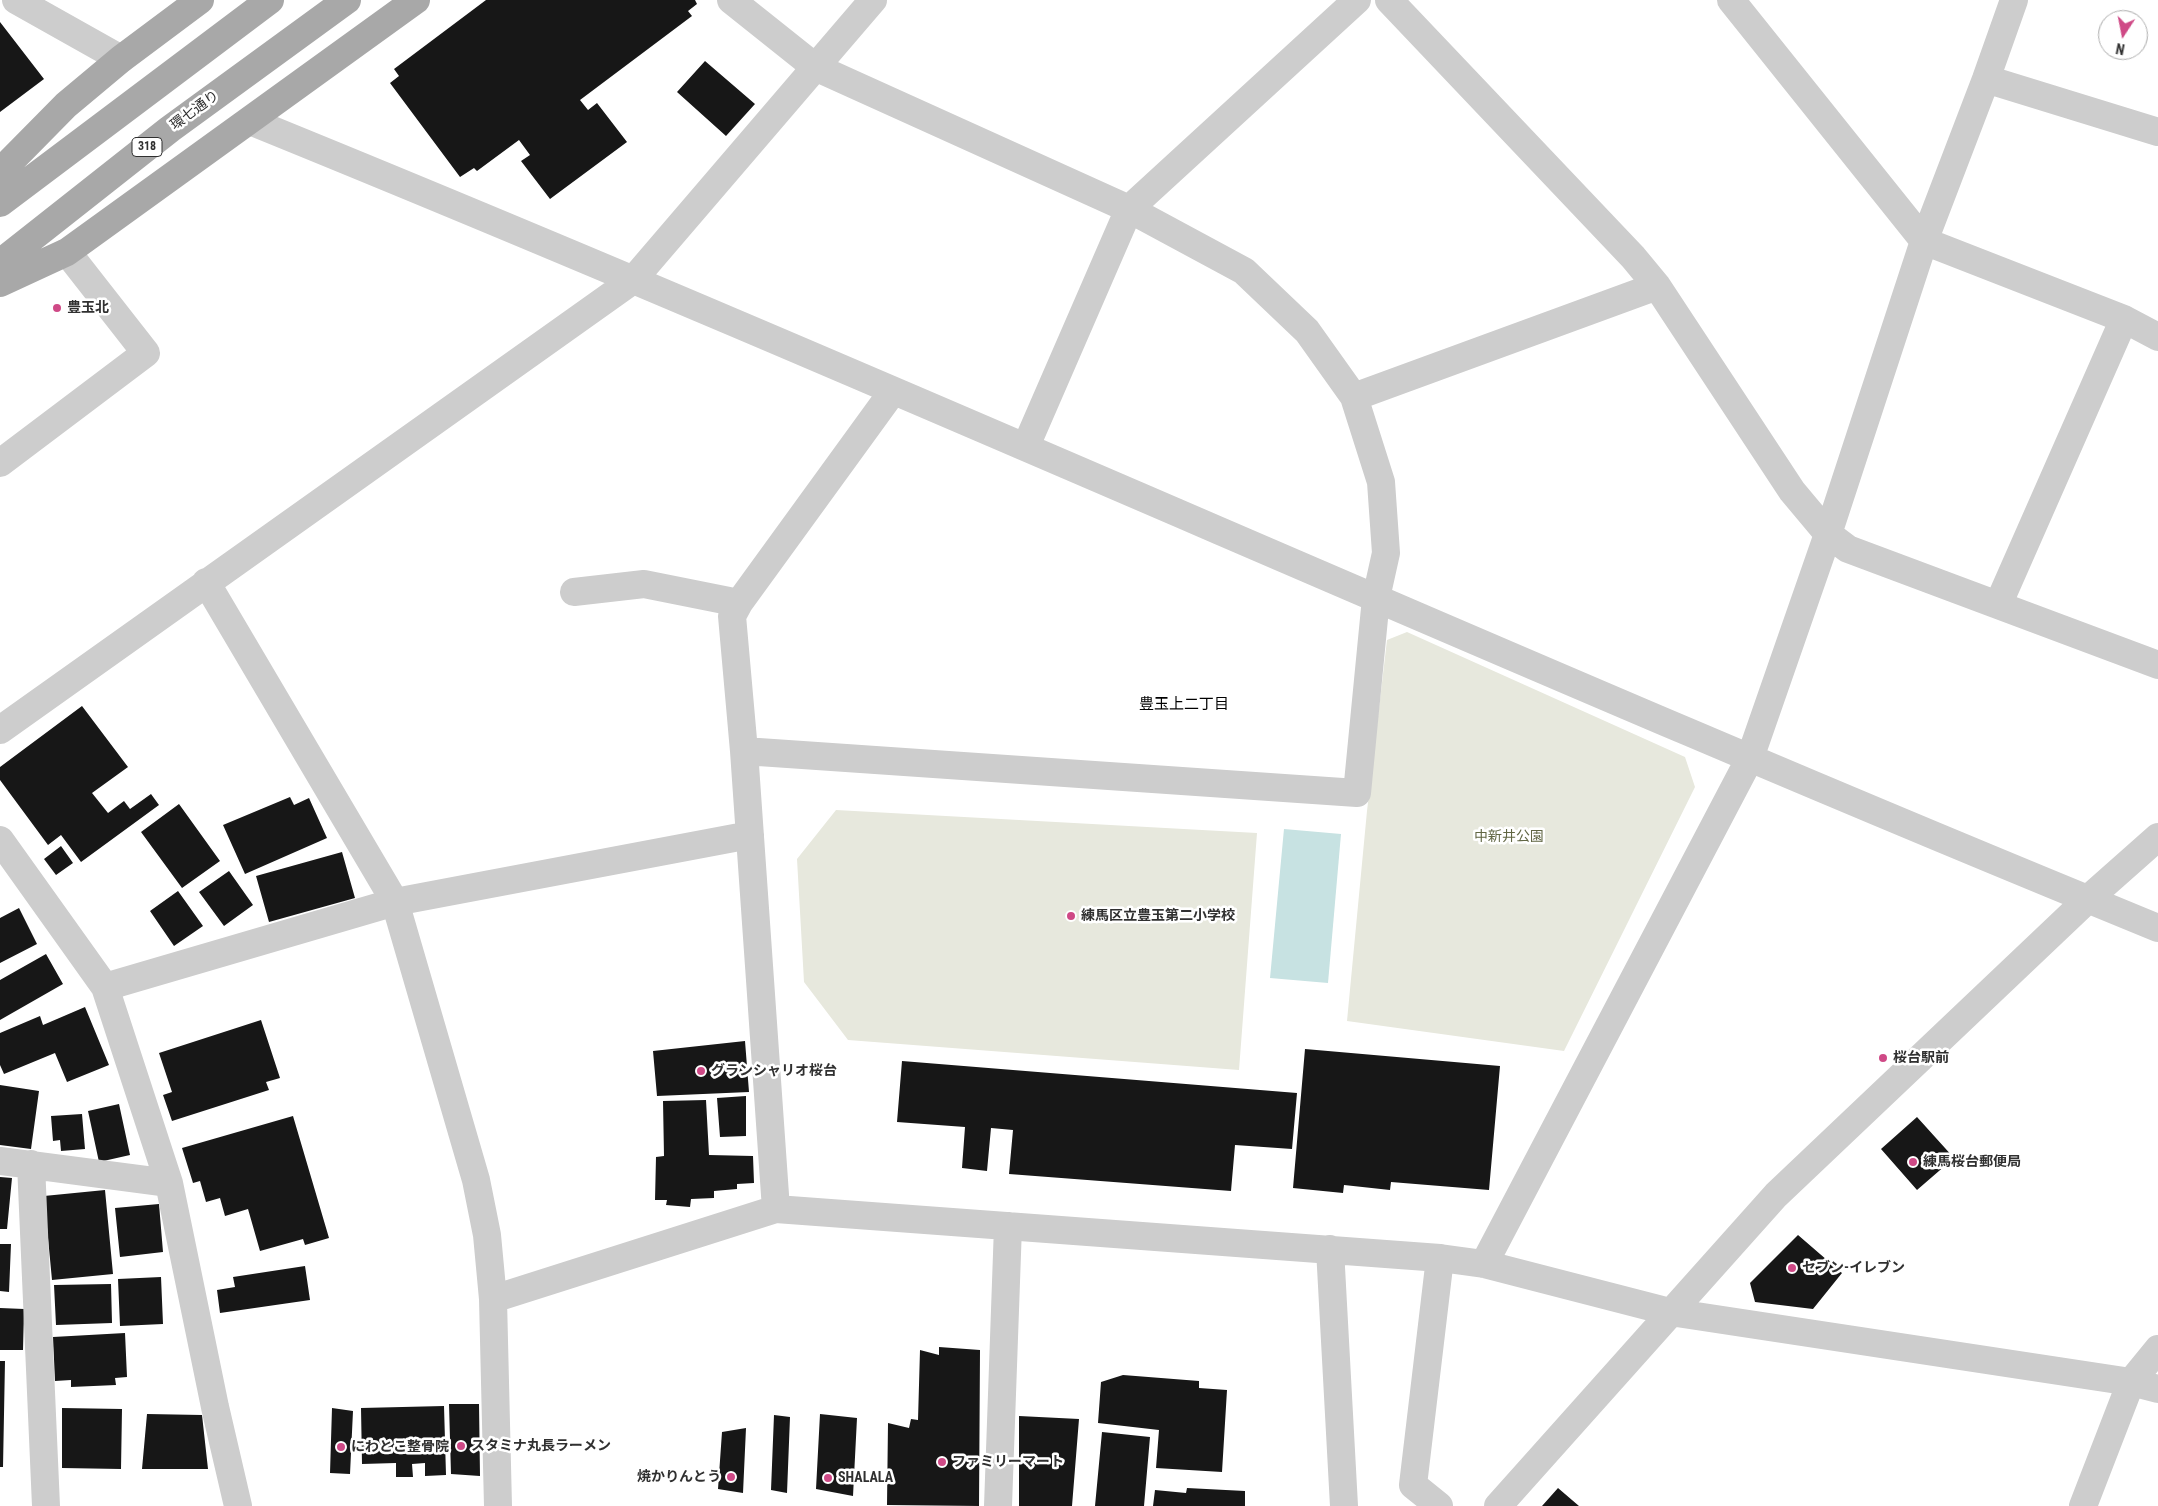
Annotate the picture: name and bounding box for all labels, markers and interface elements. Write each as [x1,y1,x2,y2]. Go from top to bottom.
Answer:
north arrow [2098,10,2148,60]
text: N [2115,40,2126,57]
street label: 環七通り [167,88,223,134]
road number: 318 [132,138,162,156]
place label: 豊玉北 [67,300,109,316]
marker: 豊玉北 [51,302,63,314]
district label: 豊玉上二丁目 [1139,696,1229,714]
park label: 中新井公園 [1474,829,1544,845]
place label: 練馬区立豊玉第二小学校 [1081,908,1235,924]
marker: 練馬区立豊玉第二小学校 [1065,910,1077,922]
place label: 桜台駅前 [1893,1050,1949,1066]
marker: 桜台駅前 [1877,1052,1889,1064]
place label: グランシャリオ桜台 [711,1063,837,1079]
marker: グランシャリオ桜台 [695,1065,707,1077]
place label: 練馬桜台郵便局 [1923,1154,2021,1170]
marker: 練馬桜台郵便局 [1907,1156,1919,1168]
place label: セブン-イレブン [1802,1260,1905,1276]
marker: セブン-イレブン [1786,1262,1798,1274]
place label: スタミナ丸長ラーメン [471,1438,611,1454]
place label: にわとこ整骨院 [351,1439,449,1455]
marker: スタミナ丸長ラーメン [455,1440,467,1452]
marker: にわとこ整骨院 [335,1441,347,1453]
place label: ファミリーマート [952,1454,1064,1470]
marker: ファミリーマート [936,1456,948,1468]
place label: 焼かりんとう [637,1469,721,1485]
place label: SHALALA [838,1470,893,1486]
marker: 焼かりんとう [725,1471,737,1483]
marker: SHALALA [822,1472,834,1484]

